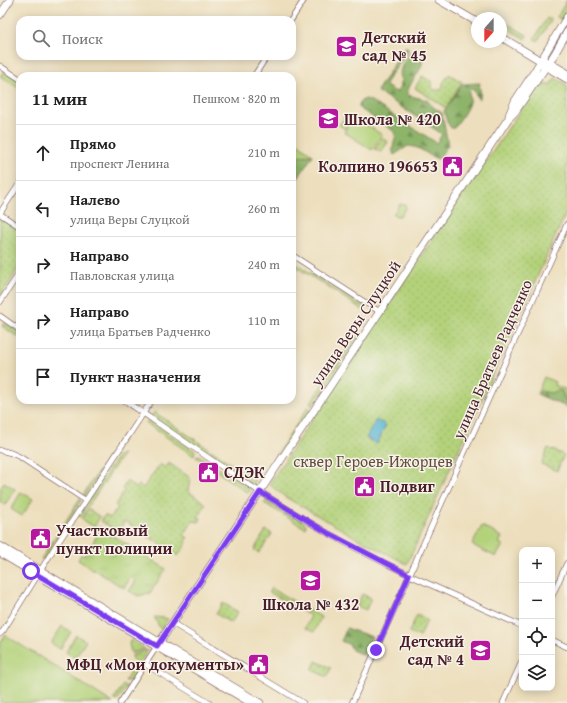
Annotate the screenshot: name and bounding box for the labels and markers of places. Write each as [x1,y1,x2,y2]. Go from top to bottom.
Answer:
place label: Детский сад № 45 [361,25,427,67]
school or university icon: Детский сад № 45 [334,33,360,59]
school or university icon: Школа № 420 [316,106,342,132]
place label: Школа № 420 [344,107,441,131]
public building icon: Колпино 196653 [440,153,466,179]
place label: Колпино 196653 [318,154,438,178]
public building icon: СДЭК [195,459,221,485]
place label: СДЭК [224,460,265,484]
public building icon: Подвиг [351,473,377,499]
place label: Подвиг [380,474,436,498]
place label: Участковый пункт полиции [56,518,173,560]
public building icon: Участковый пункт полиции [28,526,54,552]
school or university icon: Школа № 432 [298,567,324,593]
place label: Школа № 432 [263,592,359,616]
place label: Детский сад № 4 [399,629,464,671]
school or university icon: Детский сад № 4 [467,637,493,663]
public building icon: МФЦ «Мои документы» [246,651,272,677]
place label: МФЦ «Мои документы» [66,652,244,676]

